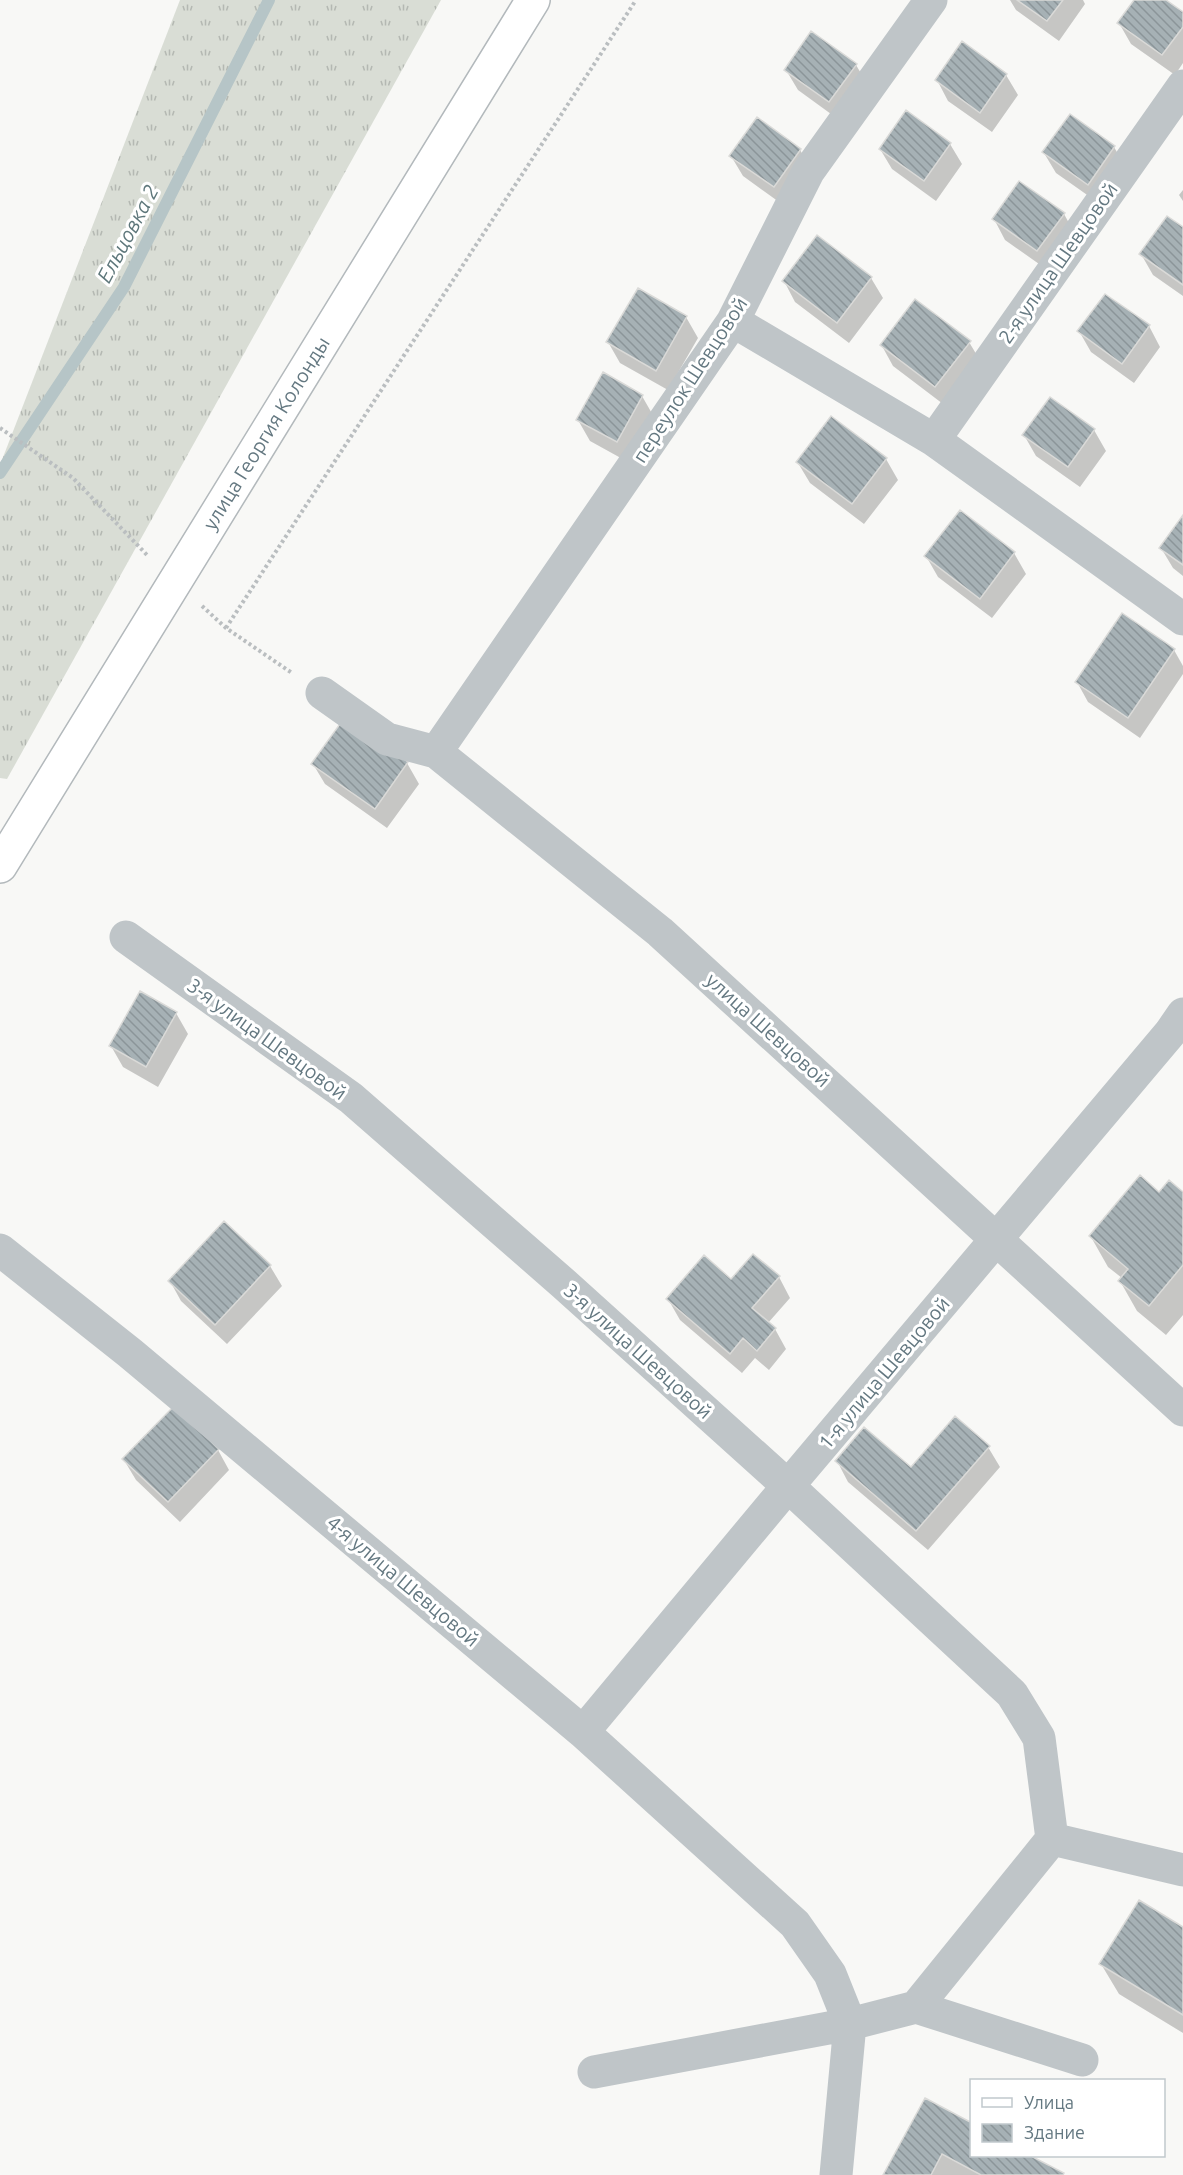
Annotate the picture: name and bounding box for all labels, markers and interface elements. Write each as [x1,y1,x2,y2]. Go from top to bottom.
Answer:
street label: 2-я улица Шевцовой [993,178,1122,348]
water label: Ельцовка 2 [91,181,163,286]
street label: переулок Шевцовой [628,293,752,467]
street label: улица Георгия Колонды [198,332,334,534]
street label: улица Шевцовой [702,968,835,1091]
street label: 3-я улица Шевцовой [183,973,351,1104]
street label: 3-я улица Шевцовой [560,1278,717,1423]
street label: 1-я улица Шевцовой [813,1292,954,1453]
street label: 4-я улица Шевцовой [323,1510,484,1651]
legend [970,2079,1165,2157]
text: Улица [1024,2092,1074,2112]
text: Здание [1024,2122,1085,2142]

